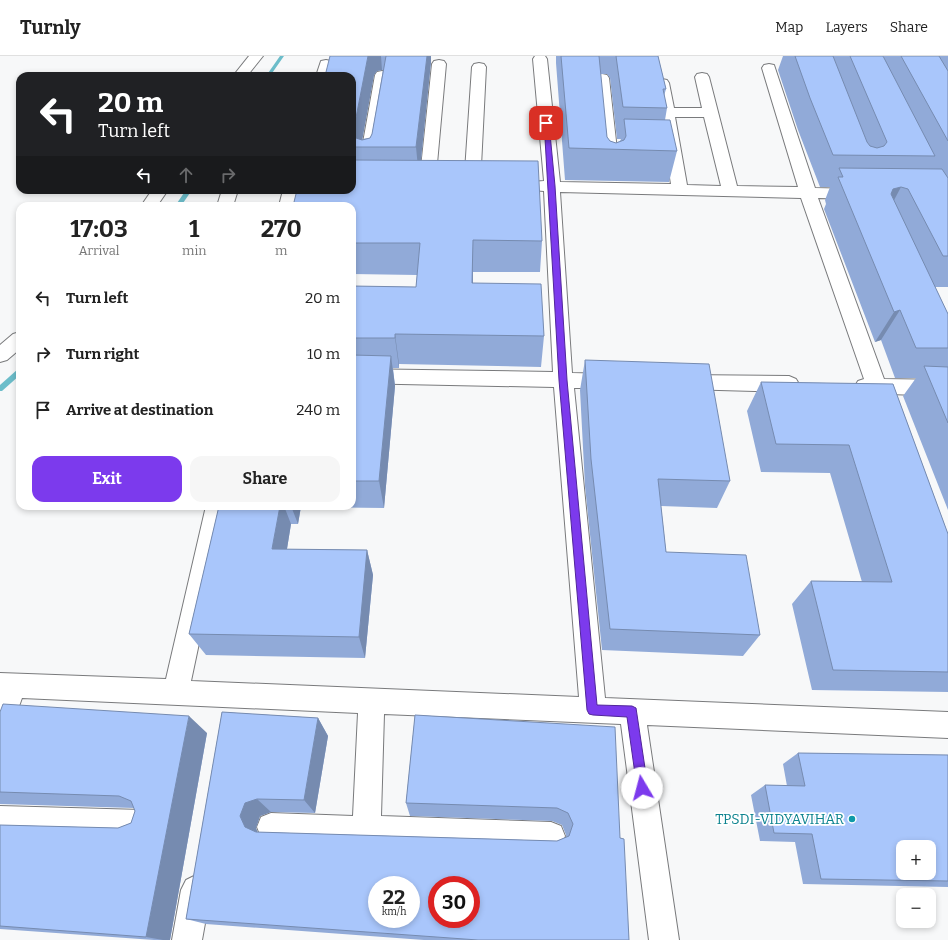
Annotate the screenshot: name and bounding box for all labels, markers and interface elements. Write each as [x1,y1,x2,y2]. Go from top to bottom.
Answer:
text: Turnly [20,16,81,39]
text: Map [775,19,803,36]
text: Layers [825,19,868,36]
text: Share [890,19,928,36]
text: 20 m [98,86,163,119]
icon: left [32,88,84,140]
pin [529,106,563,140]
icon: arrive [535,112,557,134]
text: Turn left [98,120,170,142]
icon: left [133,164,155,186]
icon: ahead [175,164,197,186]
icon: right [217,164,239,186]
text: 17:03 [70,215,128,243]
text: 1 [189,215,199,243]
text: 270 [261,215,302,243]
text: Arrival [78,243,120,258]
text: min [182,243,207,258]
text: m [275,243,287,258]
icon: left [32,287,54,309]
text: Turn left [66,289,128,307]
text: 20 m [305,289,340,307]
icon: right [32,343,54,365]
text: Turn right [66,345,139,363]
text: 10 m [307,345,340,363]
icon: arrive [32,399,54,421]
text: Arrive at destination [66,401,213,419]
text: 240 m [296,401,340,419]
button: Exit [32,456,182,502]
button: Share [190,456,340,502]
position arrow [621,767,663,809]
place label: TPSDI-VIDYAVIHAR [715,811,844,828]
marker: TPSDI-VIDYAVIHAR [847,814,857,824]
map controls [896,840,936,928]
button: + [896,840,936,880]
speed limit sign: 30 [428,876,480,928]
text: 22 [383,885,405,909]
button: − [896,888,936,928]
text: km/h [382,906,406,918]

